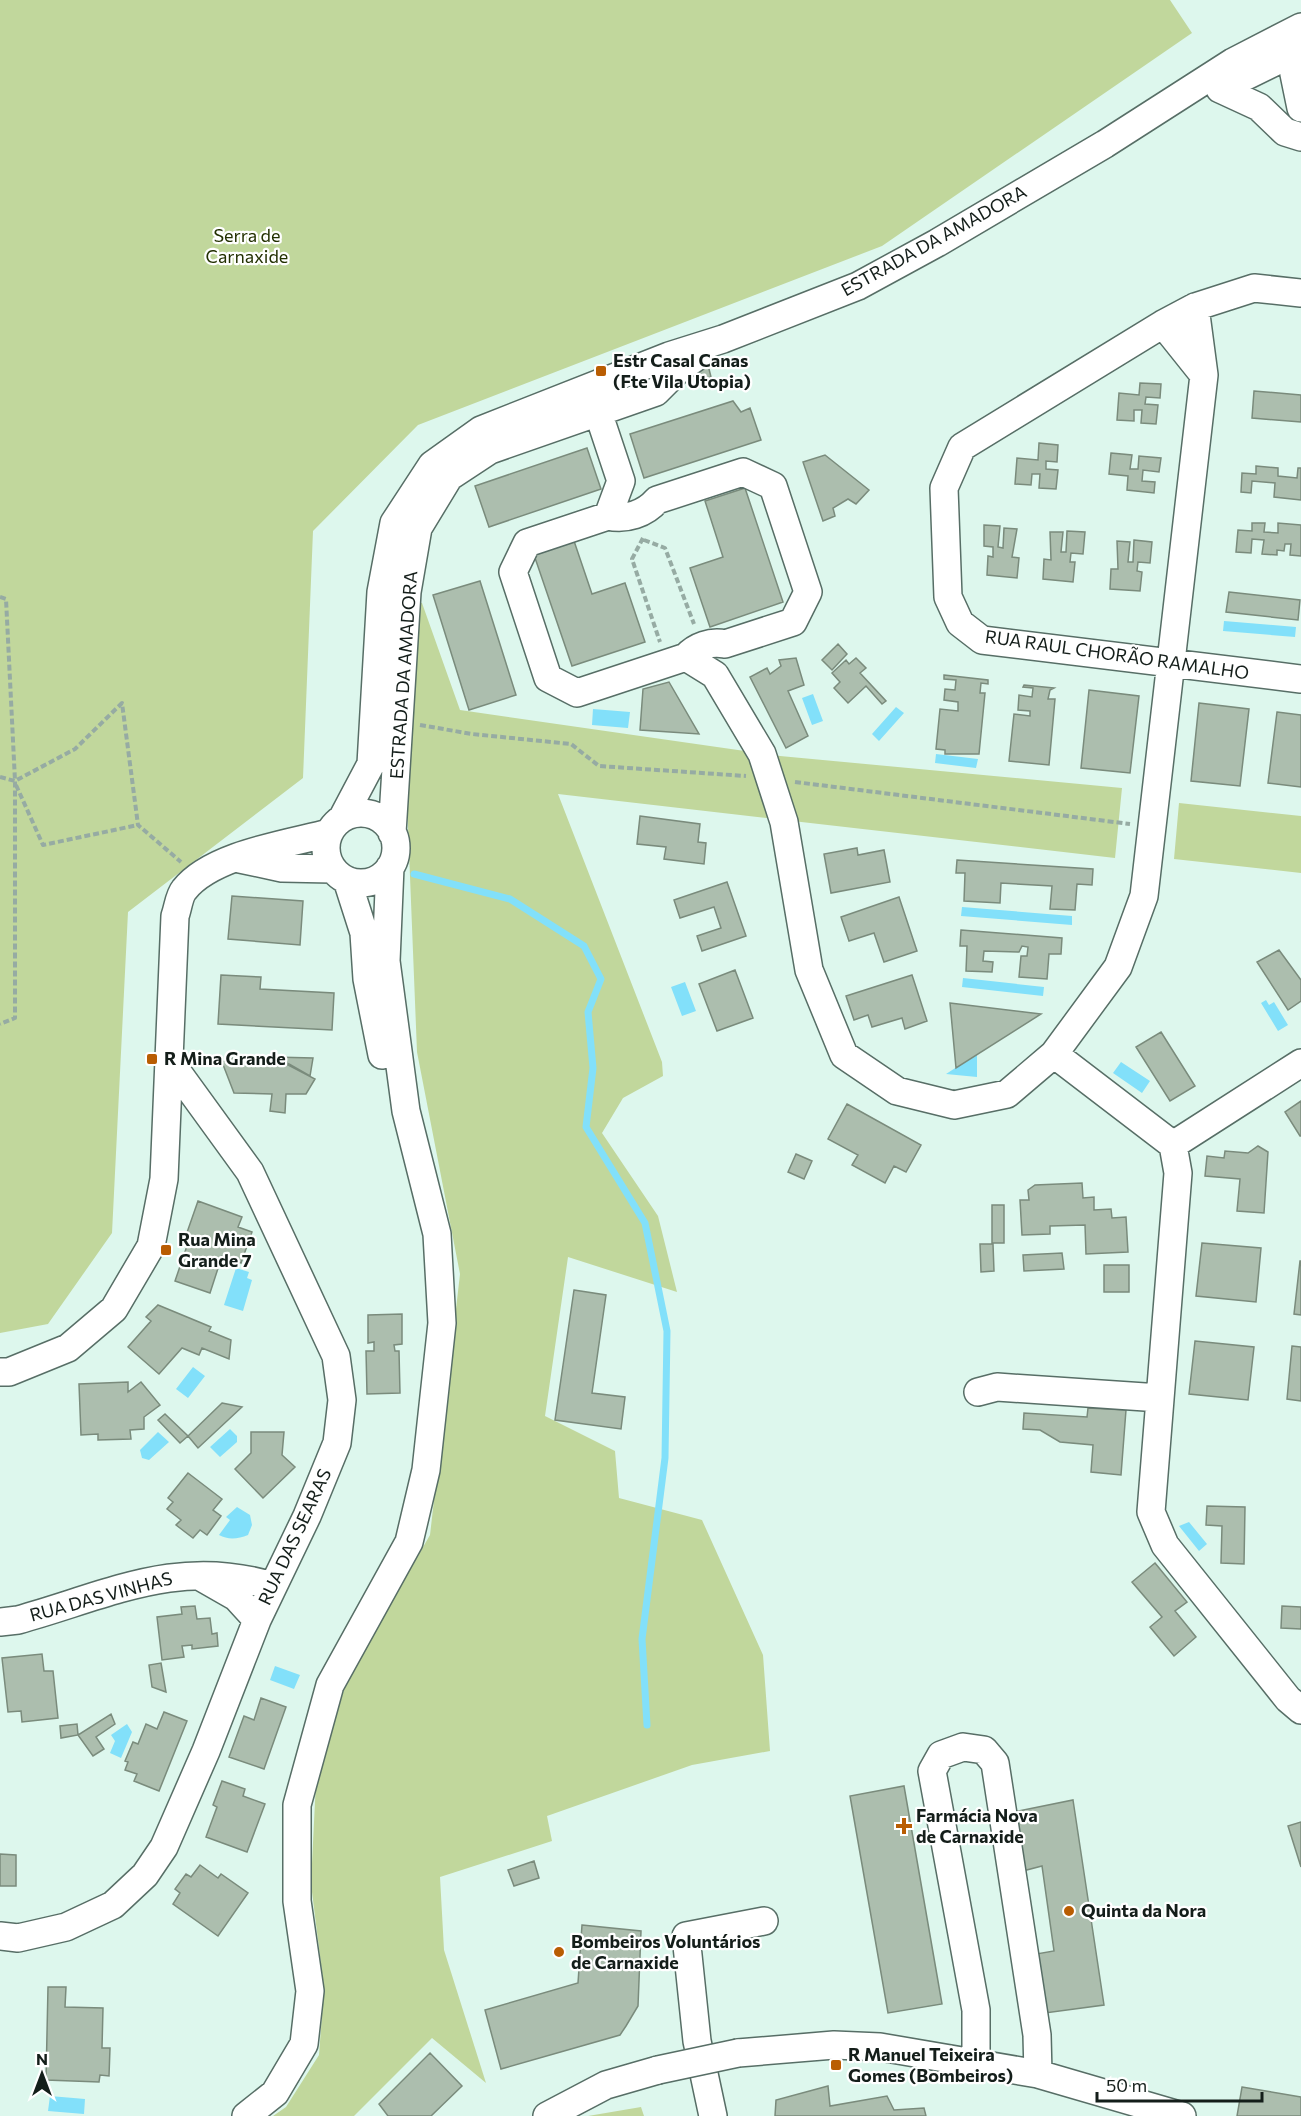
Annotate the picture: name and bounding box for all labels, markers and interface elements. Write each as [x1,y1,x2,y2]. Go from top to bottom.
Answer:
street label: ESTRADA DA AMADORA [837,180,1030,300]
park label: Serra de Carnaxide [206,224,288,267]
place label: Estr Casal Canas (Fte Vila Utopia) [613,349,751,392]
marker: Estr Casal Canas (Fte Vila Utopia) [594,364,608,378]
street label: ESTRADA DA AMADORA [385,570,421,780]
street label: RUA RAUL CHORÃO RAMALHO [984,625,1251,683]
place label: R Mina Grande [164,1047,286,1069]
marker: R Mina Grande [145,1052,159,1066]
place label: Rua Mina Grande 7 [178,1228,256,1271]
marker: Rua Mina Grande 7 [159,1243,173,1257]
street label: RUA DAS SEARAS [253,1465,335,1608]
street label: RUA DAS VINHAS [27,1566,174,1626]
place label: Farmácia Nova de Carnaxide [916,1804,1038,1847]
marker: Farmácia Nova de Carnaxide [897,1819,911,1833]
place label: Quinta da Nora [1081,1899,1206,1921]
marker: Quinta da Nora [1062,1904,1076,1918]
place label: Bombeiros Voluntários de Carnaxide [571,1930,760,1973]
marker: Bombeiros Voluntários de Carnaxide [552,1945,566,1959]
place label: R Manuel Teixeira Gomes (Bombeiros) [848,2043,1013,2086]
north arrow [12,2044,72,2104]
text: N [36,2049,48,2068]
marker: R Manuel Teixeira Gomes (Bombeiros) [829,2058,843,2072]
scale bar [1097,2065,1262,2103]
text: 50 m [1106,2074,1147,2096]

